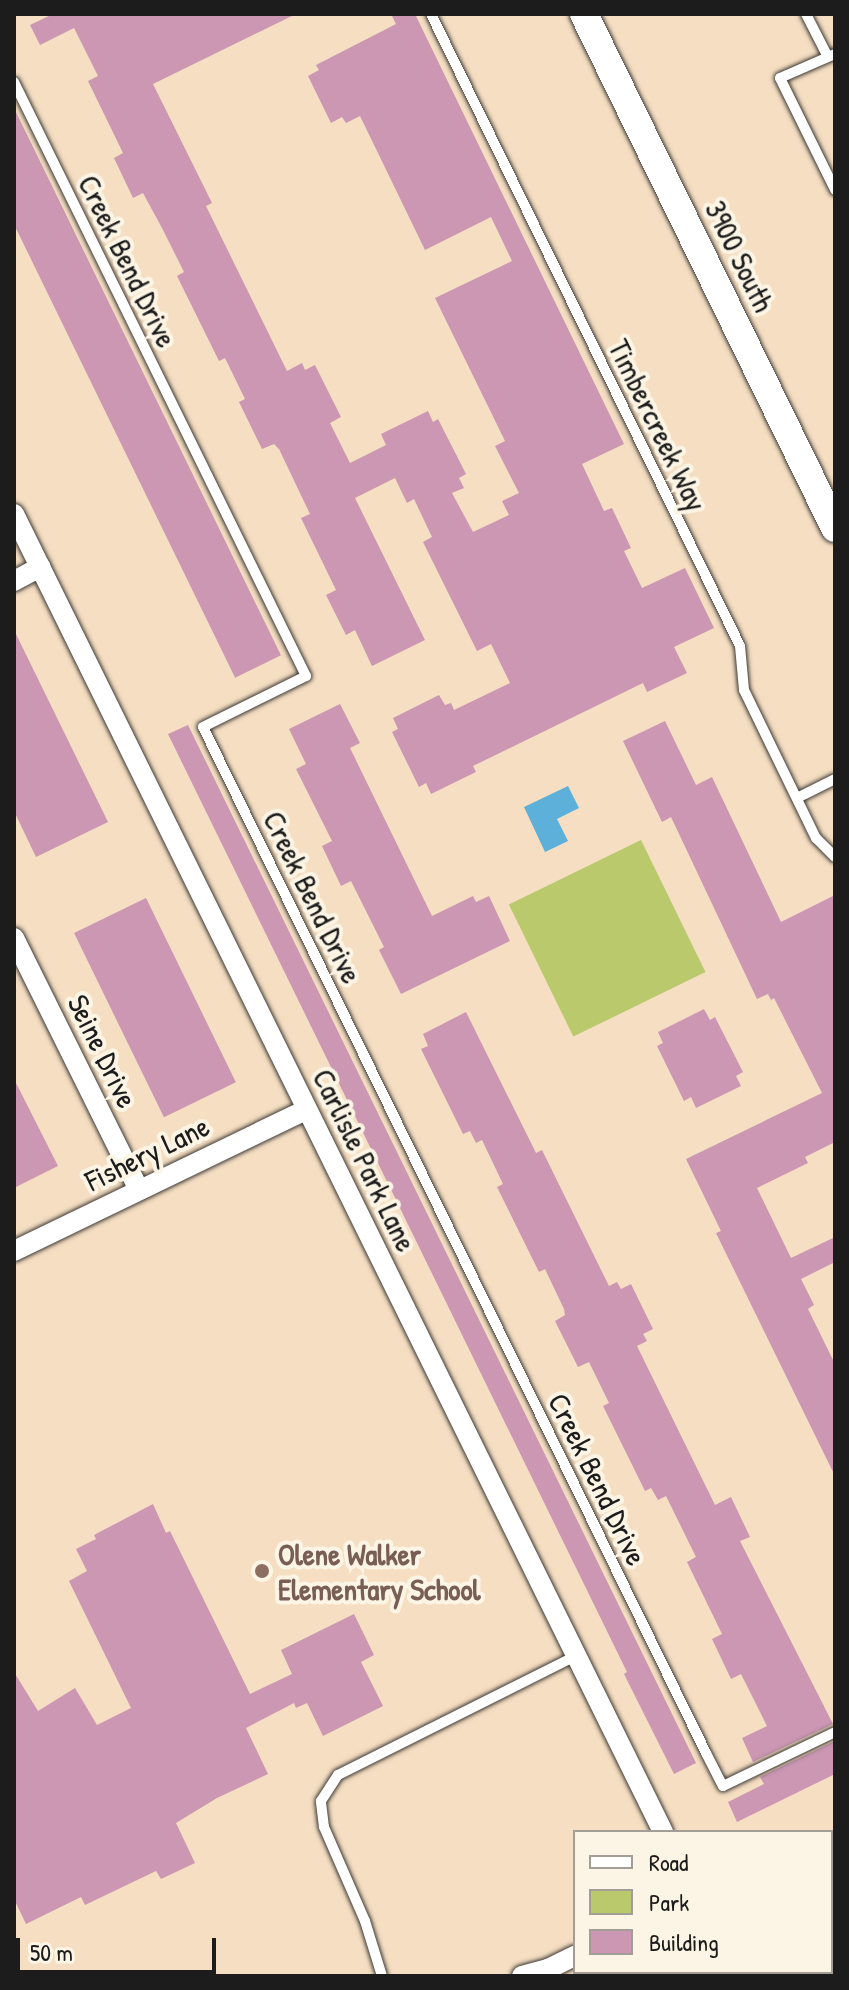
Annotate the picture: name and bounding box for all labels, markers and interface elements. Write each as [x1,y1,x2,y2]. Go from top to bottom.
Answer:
street label: Creek Bend Drive [71,169,185,353]
street label: 3900 South [698,195,782,317]
street label: Timbercreek Way [601,333,715,517]
street label: Creek Bend Drive [256,805,370,989]
street label: Seine Drive [60,989,146,1113]
street label: Carlisle Park Lane [305,1063,425,1257]
street label: Fishery Lane [79,1108,215,1198]
street label: Creek Bend Drive [541,1387,655,1571]
place label: Olene Walker Elementary School [278,1536,480,1606]
marker: Olene Walker Elementary School [253,1562,271,1580]
legend [573,1830,833,1974]
text: Road [649,1846,688,1878]
text: Park [649,1886,689,1918]
scale bar [20,1922,220,1972]
text: Building [649,1926,719,1958]
text: 50 m [30,1936,73,1968]

